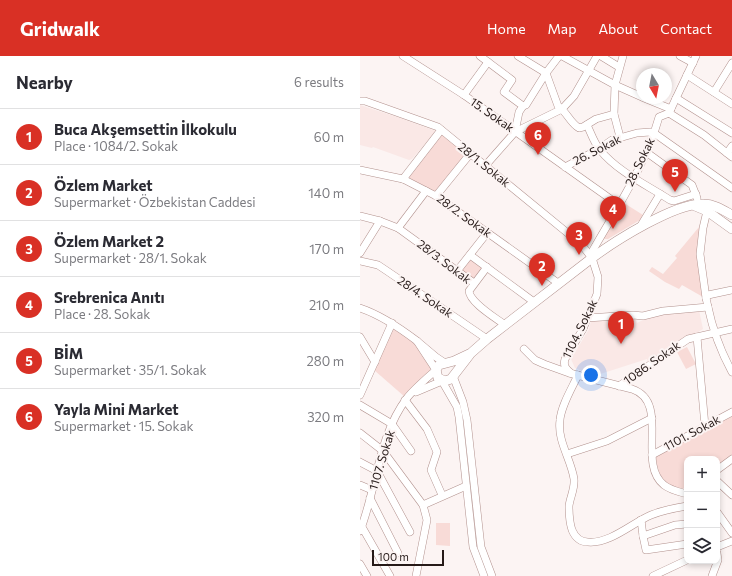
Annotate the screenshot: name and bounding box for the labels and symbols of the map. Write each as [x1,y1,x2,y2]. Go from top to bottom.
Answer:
north arrow [636,68,672,104]
street label: 15. Sokak [468,94,518,135]
pin: 6 [525,122,551,155]
street label: 26. Sokak [570,131,623,167]
street label: 28. Sokak [621,135,657,188]
street label: 28/1. Sokak [456,139,514,190]
pin: 5 [662,159,688,192]
street label: 28/2. Sokak [434,191,495,240]
pin: 4 [600,196,626,229]
pin: 3 [566,222,592,255]
street label: 28/3. Sokak [415,236,475,286]
pin: 2 [529,253,555,286]
street label: 28/4. Sokak [395,273,456,320]
street label: 1104. Sokak [559,296,600,360]
pin: 1 [608,311,634,344]
street label: 1086. Sokak [620,337,683,387]
your location [581,365,601,385]
street label: 1101. Sokak [661,411,723,453]
street label: 1107. Sokak [365,427,397,491]
scale bar [372,548,444,567]

